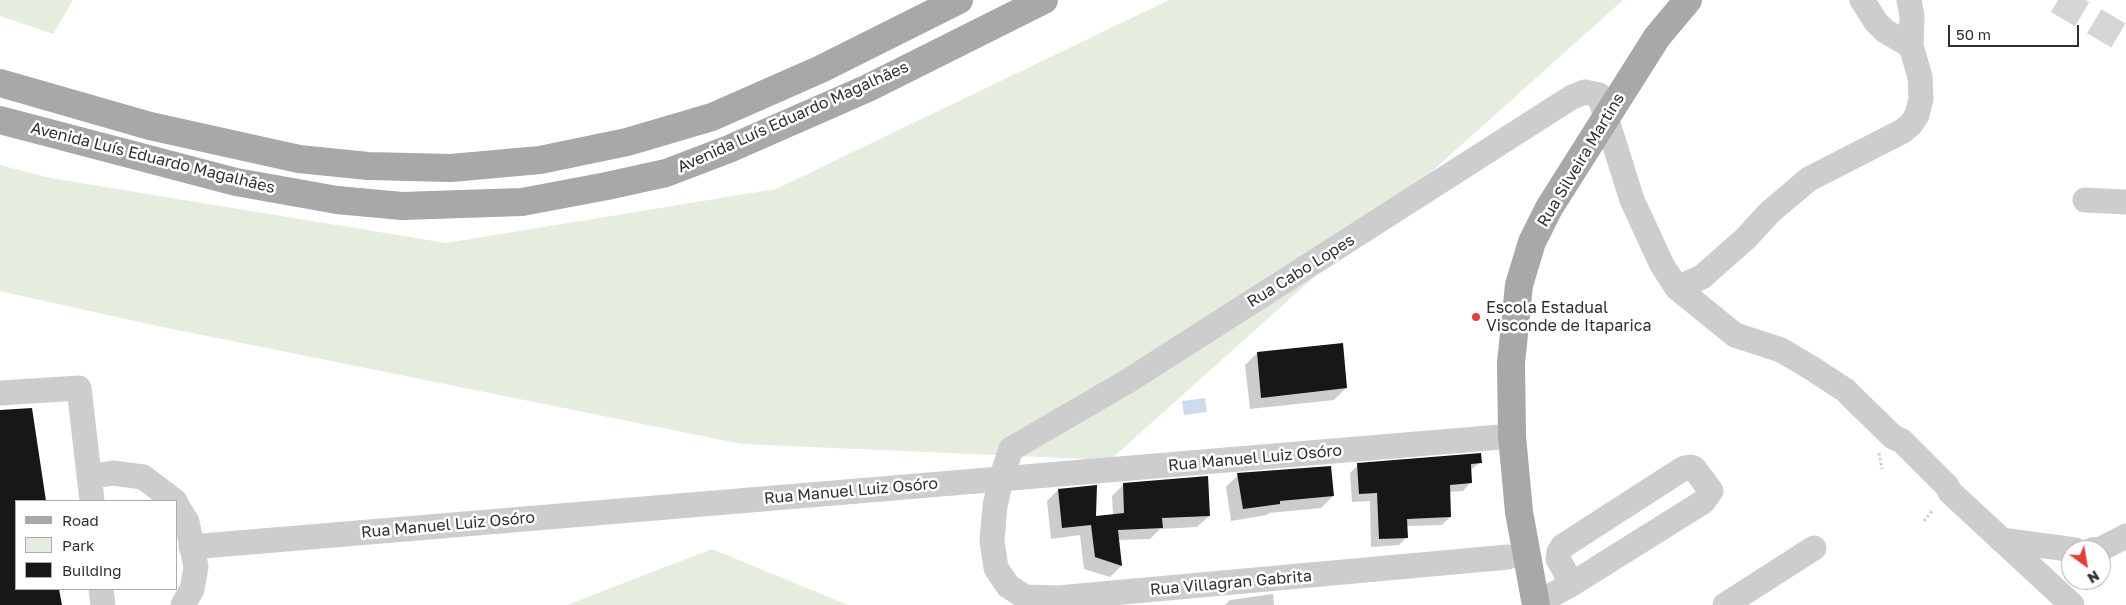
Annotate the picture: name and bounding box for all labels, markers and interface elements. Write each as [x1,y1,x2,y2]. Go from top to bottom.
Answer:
scale bar [1951,15,2082,47]
text: 50 m [1956,25,1991,43]
street label: Avenida Luís Eduardo Magalhães [674,57,912,177]
street label: Rua Silveira Martins [1534,90,1628,230]
street label: Avenida Luís Eduardo Magalhães [29,118,277,198]
street label: Rua Cabo Lopes [1244,230,1358,312]
place label: Escola Estadual Visconde de Itaparica [1486,298,1652,336]
marker: Escola Estadual Visconde de Itaparica [1470,311,1482,323]
street label: Rua Manuel Luiz Osóro [1167,441,1343,475]
street label: Rua Manuel Luiz Osóro [763,474,939,508]
legend [15,500,178,590]
street label: Rua Manuel Luiz Osóro [360,508,536,542]
text: Road [62,511,99,529]
text: Park [62,536,94,554]
north arrow [2061,540,2111,590]
text: Building [62,561,122,579]
street label: Rua Villagran Gabrita [1149,566,1313,600]
text: N [2085,567,2103,587]

